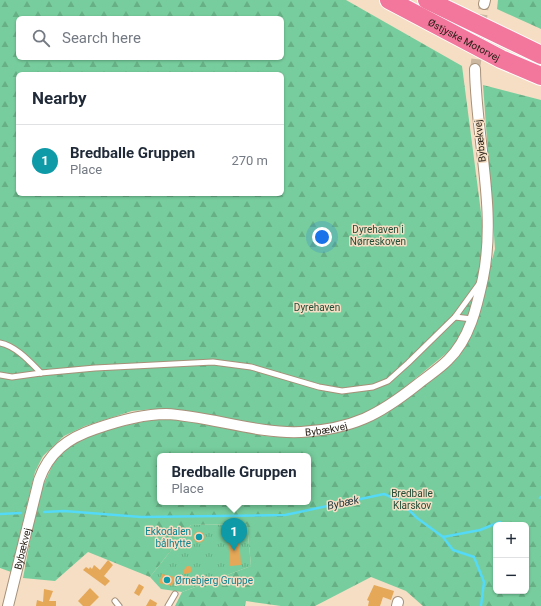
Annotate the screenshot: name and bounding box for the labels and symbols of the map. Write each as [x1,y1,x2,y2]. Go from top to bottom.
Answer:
street label: Østjyske Motorvej [426,16,502,63]
street label: Bybækvej [472,119,488,163]
park label: Dyrehaven i Nørreskoven [350,224,406,247]
your location [312,227,332,247]
park label: Dyrehaven [294,302,340,313]
street label: Bybækvej [305,420,348,437]
park label: Bredballe Klarskov [391,488,433,511]
water label: Bybæk [326,493,361,513]
pin: 1 [221,518,247,551]
place label: Ekkodalen bålhytte [145,526,191,549]
street label: Bybækvej [12,527,33,571]
marker: Ekkodalen bålhytte [194,532,204,542]
marker: Ørnebjerg Gruppe [162,575,172,585]
place label: Ørnebjerg Gruppe [175,575,253,586]

